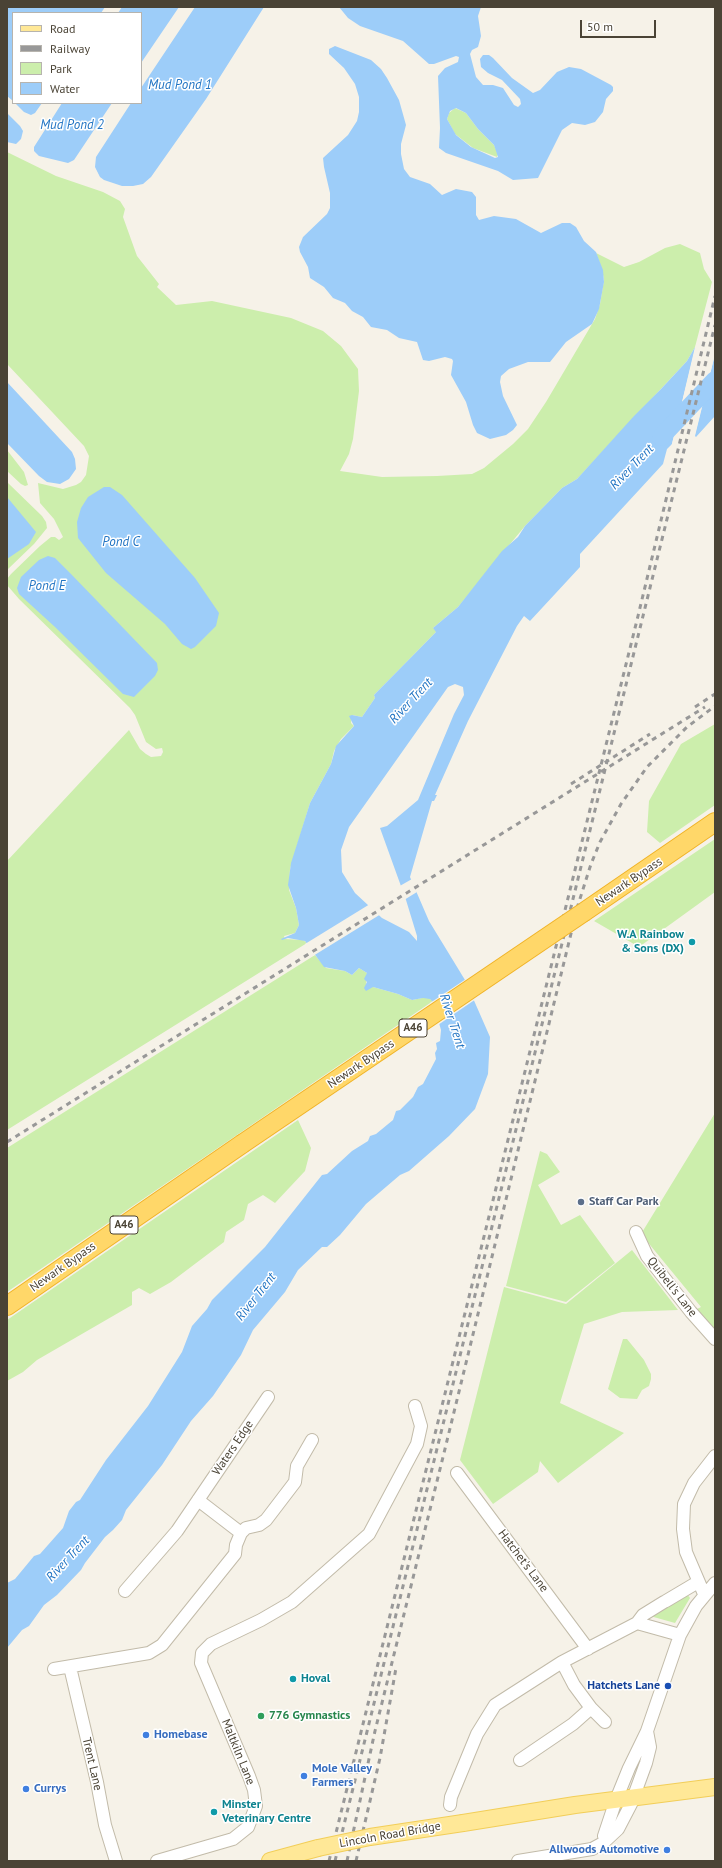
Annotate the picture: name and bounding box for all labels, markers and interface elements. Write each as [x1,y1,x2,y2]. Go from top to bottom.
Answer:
legend [12,12,142,104]
scale bar [582,12,658,38]
text: 50 m [587,19,613,34]
text: Road [50,21,75,36]
text: Railway [50,41,90,56]
text: Park [50,61,72,76]
water label: Mud Pond 1 [148,77,212,93]
text: Water [50,81,80,96]
water label: Mud Pond 2 [40,117,104,133]
water label: River Trent [607,441,657,493]
water label: Pond C [102,534,140,550]
water label: Pond E [29,578,65,594]
water label: River Trent [386,675,436,727]
street label: Newark Bypass [593,855,665,909]
place label: W.A Rainbow & Sons (DX) [617,928,684,956]
marker: W.A Rainbow & Sons (DX) [687,937,697,947]
water label: River Trent [436,992,468,1050]
road number: A46 [399,1019,427,1037]
street label: Newark Bypass [325,1037,397,1091]
place label: Staff Car Park [589,1195,659,1209]
marker: Staff Car Park [576,1197,586,1207]
road number: A46 [110,1216,138,1234]
street label: Newark Bypass [27,1239,99,1295]
street label: Quibell's Lane [644,1254,700,1320]
water label: River Trent [232,1270,280,1324]
street label: Waters Edge [209,1418,257,1478]
street label: Hatchet's Lane [495,1527,551,1595]
water label: River Trent [43,1533,93,1585]
place label: Hoval [301,1672,330,1686]
marker: Hoval [288,1674,298,1684]
place label: Hatchets Lane [587,1679,660,1693]
marker: Hatchets Lane [663,1681,673,1691]
place label: 776 Gymnastics [269,1709,350,1723]
marker: 776 Gymnastics [256,1711,266,1721]
street label: Maltkiln Lane [218,1717,258,1787]
place label: Homebase [154,1728,208,1742]
marker: Homebase [141,1730,151,1740]
street label: Trent Lane [79,1736,105,1792]
place label: Mole Valley Farmers [312,1762,372,1790]
marker: Mole Valley Farmers [299,1771,309,1781]
place label: Currys [34,1782,66,1796]
marker: Currys [21,1784,31,1794]
place label: Minster Veterinary Centre [222,1798,311,1826]
marker: Minster Veterinary Centre [209,1807,219,1817]
street label: Lincoln Road Bridge [338,1819,442,1851]
place label: Allwoods Automotive [549,1843,659,1857]
marker: Allwoods Automotive [662,1845,672,1855]

